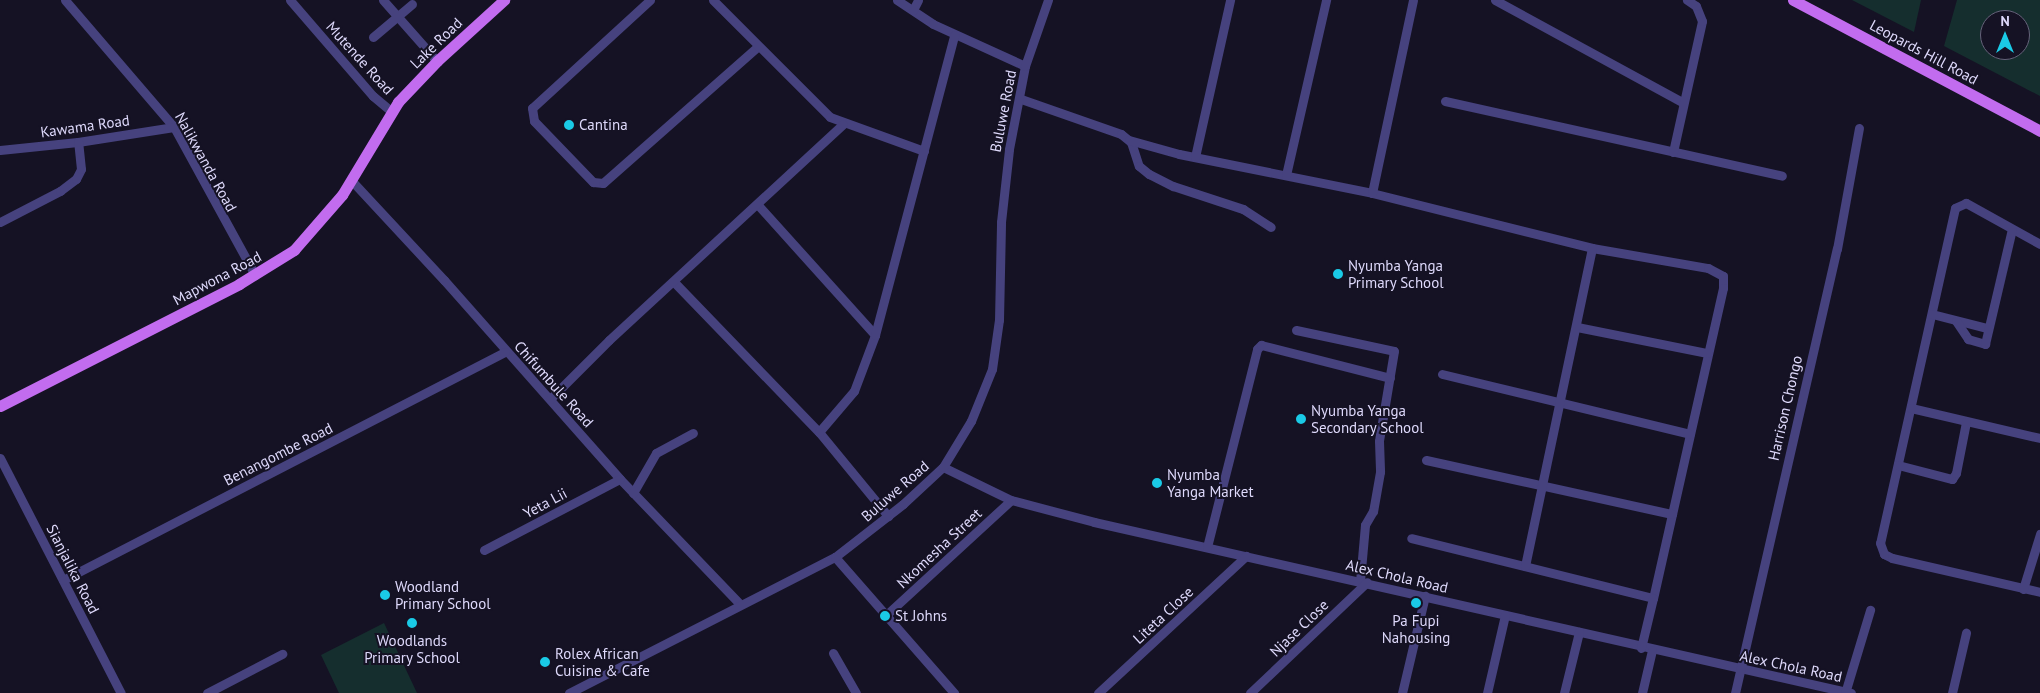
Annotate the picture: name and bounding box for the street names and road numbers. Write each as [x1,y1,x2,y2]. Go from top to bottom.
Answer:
street label: Lake Road [406,14,466,72]
street label: Leopards Hill Road [1867,16,1981,88]
street label: Mutende Road [322,18,398,98]
street label: Buluwe Road [986,68,1020,154]
street label: Nalikwanda Road [171,109,241,215]
street label: Kawama Road [39,111,131,141]
street label: Mapwona Road [170,247,264,309]
street label: Chifumbule Road [511,337,597,431]
street label: Harrison Chongo [1764,354,1806,462]
street label: Benangombe Road [220,419,336,489]
street label: Buluwe Road [858,457,932,525]
street label: Yeta Lii [520,484,570,522]
street label: Nkomesha Street [893,504,985,592]
street label: Sianjalika Road [43,521,103,617]
street label: Alex Chola Road [1344,555,1450,597]
street label: Liteta Close [1129,583,1197,647]
street label: Njase Close [1266,596,1332,660]
street label: Alex Chola Road [1738,646,1844,686]

